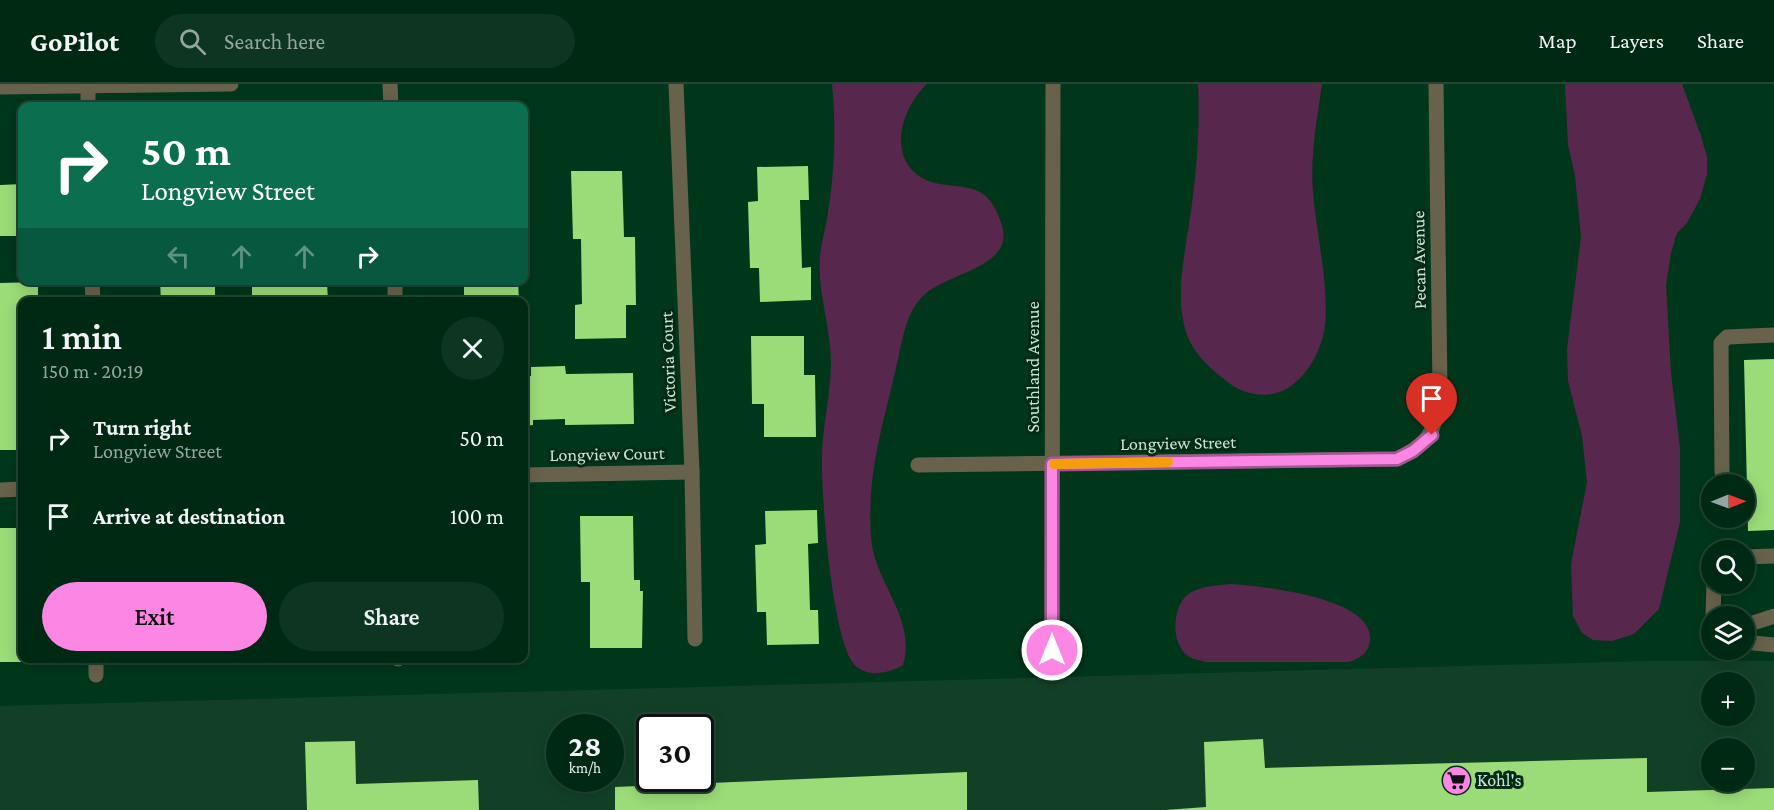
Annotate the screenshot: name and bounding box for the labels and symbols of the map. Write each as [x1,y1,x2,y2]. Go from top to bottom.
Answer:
street label: Pecan Avenue [1408,211,1430,309]
street label: Southland Avenue [1023,301,1043,433]
street label: Victoria Court [656,310,680,413]
pin [1406,373,1457,435]
street label: Longview Street [1120,432,1237,454]
street label: Longview Court [549,443,666,465]
north arrow [1701,474,1755,528]
position arrow [1020,618,1084,682]
speed limit sign: 30 [636,714,714,792]
supermarket icon: Kohl's [1440,764,1472,796]
place label: Kohl's [1477,770,1522,790]

